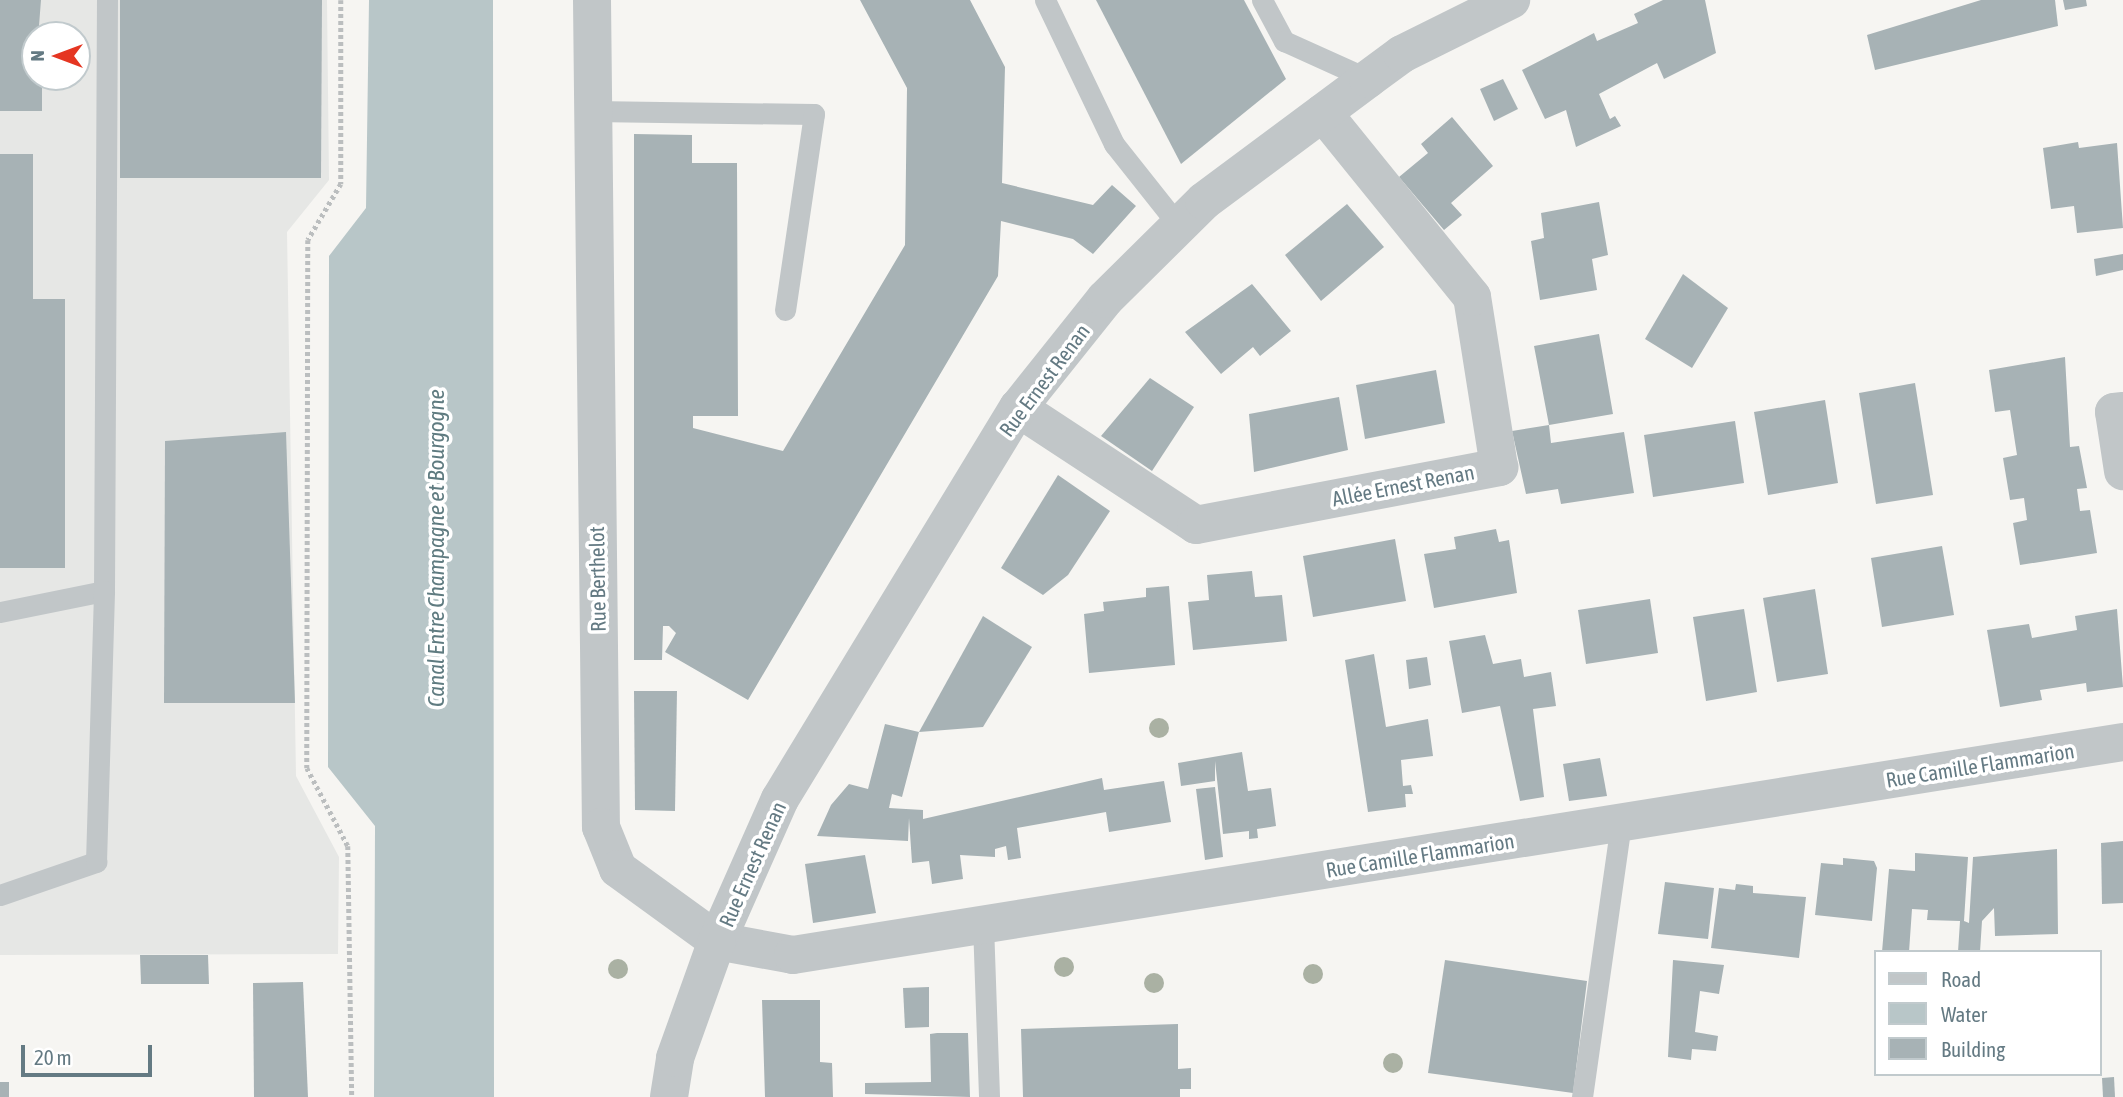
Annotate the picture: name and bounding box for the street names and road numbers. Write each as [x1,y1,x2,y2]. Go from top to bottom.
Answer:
street label: Rue Ernest Renan [993,319,1095,441]
street label: Allée Ernest Renan [1330,459,1476,511]
street label: Rue Berthelot [583,526,611,632]
street label: Rue Camille Flammarion [1884,738,2076,792]
street label: Rue Ernest Renan [713,797,791,931]
street label: Rue Camille Flammarion [1324,828,1516,882]

